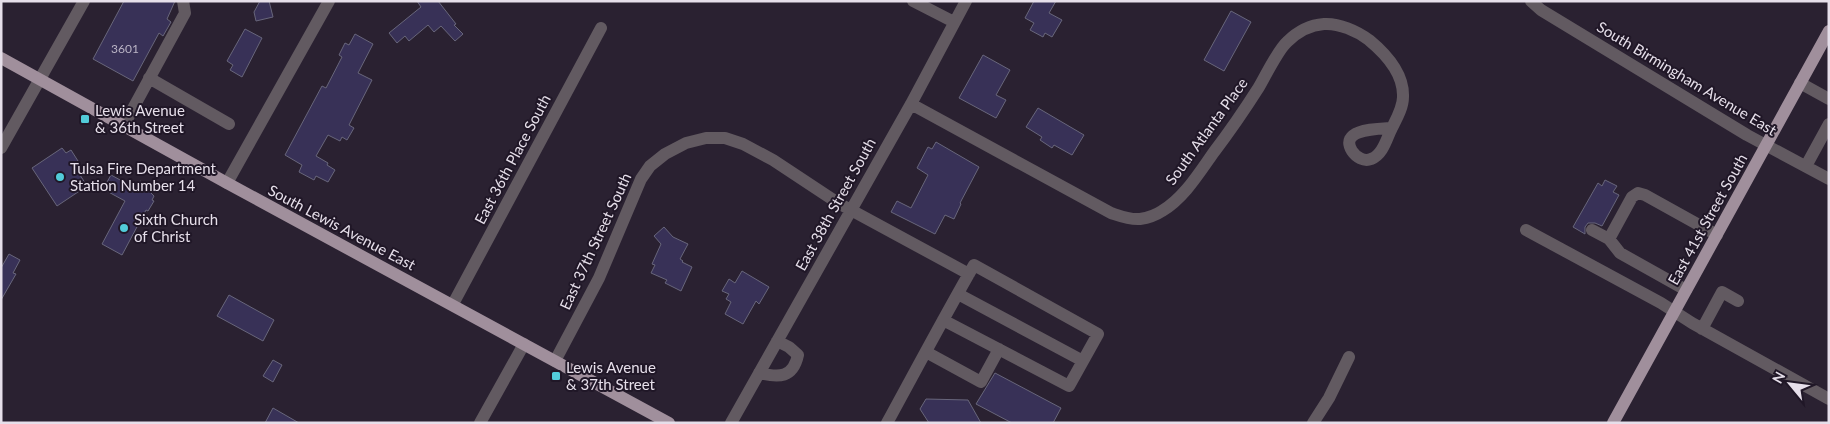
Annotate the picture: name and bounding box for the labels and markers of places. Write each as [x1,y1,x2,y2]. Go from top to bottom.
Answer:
place label: Lewis Avenue & 36th Street [95,101,185,136]
marker: Lewis Avenue & 36th Street [79,113,91,125]
place label: Tulsa Fire Department Station Number 14 [70,159,216,194]
marker: Tulsa Fire Department Station Number 14 [54,171,66,183]
place label: Sixth Church of Christ [134,210,218,245]
marker: Sixth Church of Christ [118,222,130,234]
place label: Lewis Avenue & 37th Street [566,358,656,393]
marker: Lewis Avenue & 37th Street [550,370,562,382]

